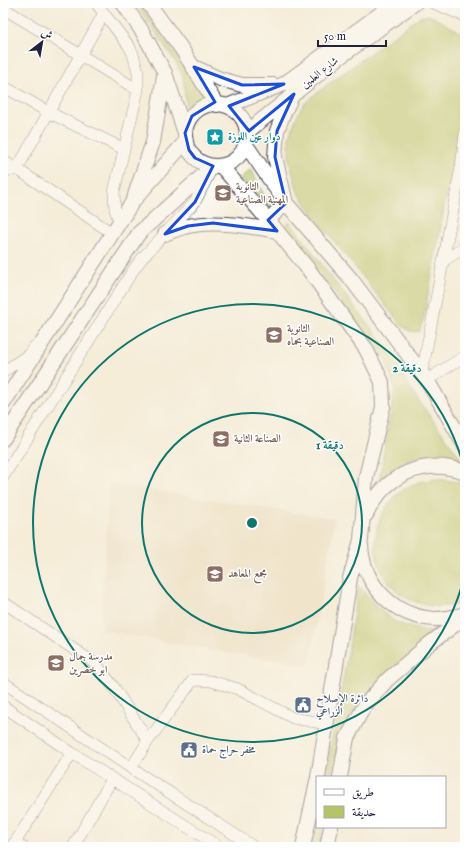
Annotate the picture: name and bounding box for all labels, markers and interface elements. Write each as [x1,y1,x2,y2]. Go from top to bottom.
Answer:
north arrow [22,22,62,62]
scale bar [318,22,386,48]
text: ش [38,25,55,43]
text: 50 m [324,29,346,44]
street label: شارع العلمين [299,54,343,93]
place icon: دوار عين اللوزة [205,127,225,147]
place label: دوار عين اللوزة [228,130,281,144]
place label: الثانوية المهنية الصناعية [236,180,288,207]
school or university icon: الثانوية المهنية الصناعية [213,183,233,203]
place label: الثانوية الصناعية بحماه [287,322,334,349]
school or university icon: الثانوية الصناعية بحماه [264,325,284,345]
text: 2 دقيقة [392,361,422,376]
school or university icon: الصناعة الثانية [211,429,231,449]
place label: الصناعة الثانية [234,432,281,446]
text: 1 دقيقة [316,438,344,453]
centre of rings [245,516,259,530]
school or university icon: مجمع المعاهد [205,564,225,584]
place label: مجمع المعاهد [228,567,267,584]
place label: مدرسة جمال ابو خصرين [69,650,113,677]
school or university icon: مدرسة جمال ابو خصرين [46,653,66,673]
place label: دائرة الإصلاح الزراعي [315,692,368,720]
public building icon: دائرة الإصلاح الزراعي [293,695,313,715]
public building icon: مخفر حراج حماة [179,740,199,760]
place label: مخفر حراج حماة [202,743,256,759]
legend [316,776,446,828]
text: طريق [352,785,374,800]
text: حديقة [352,805,376,820]

